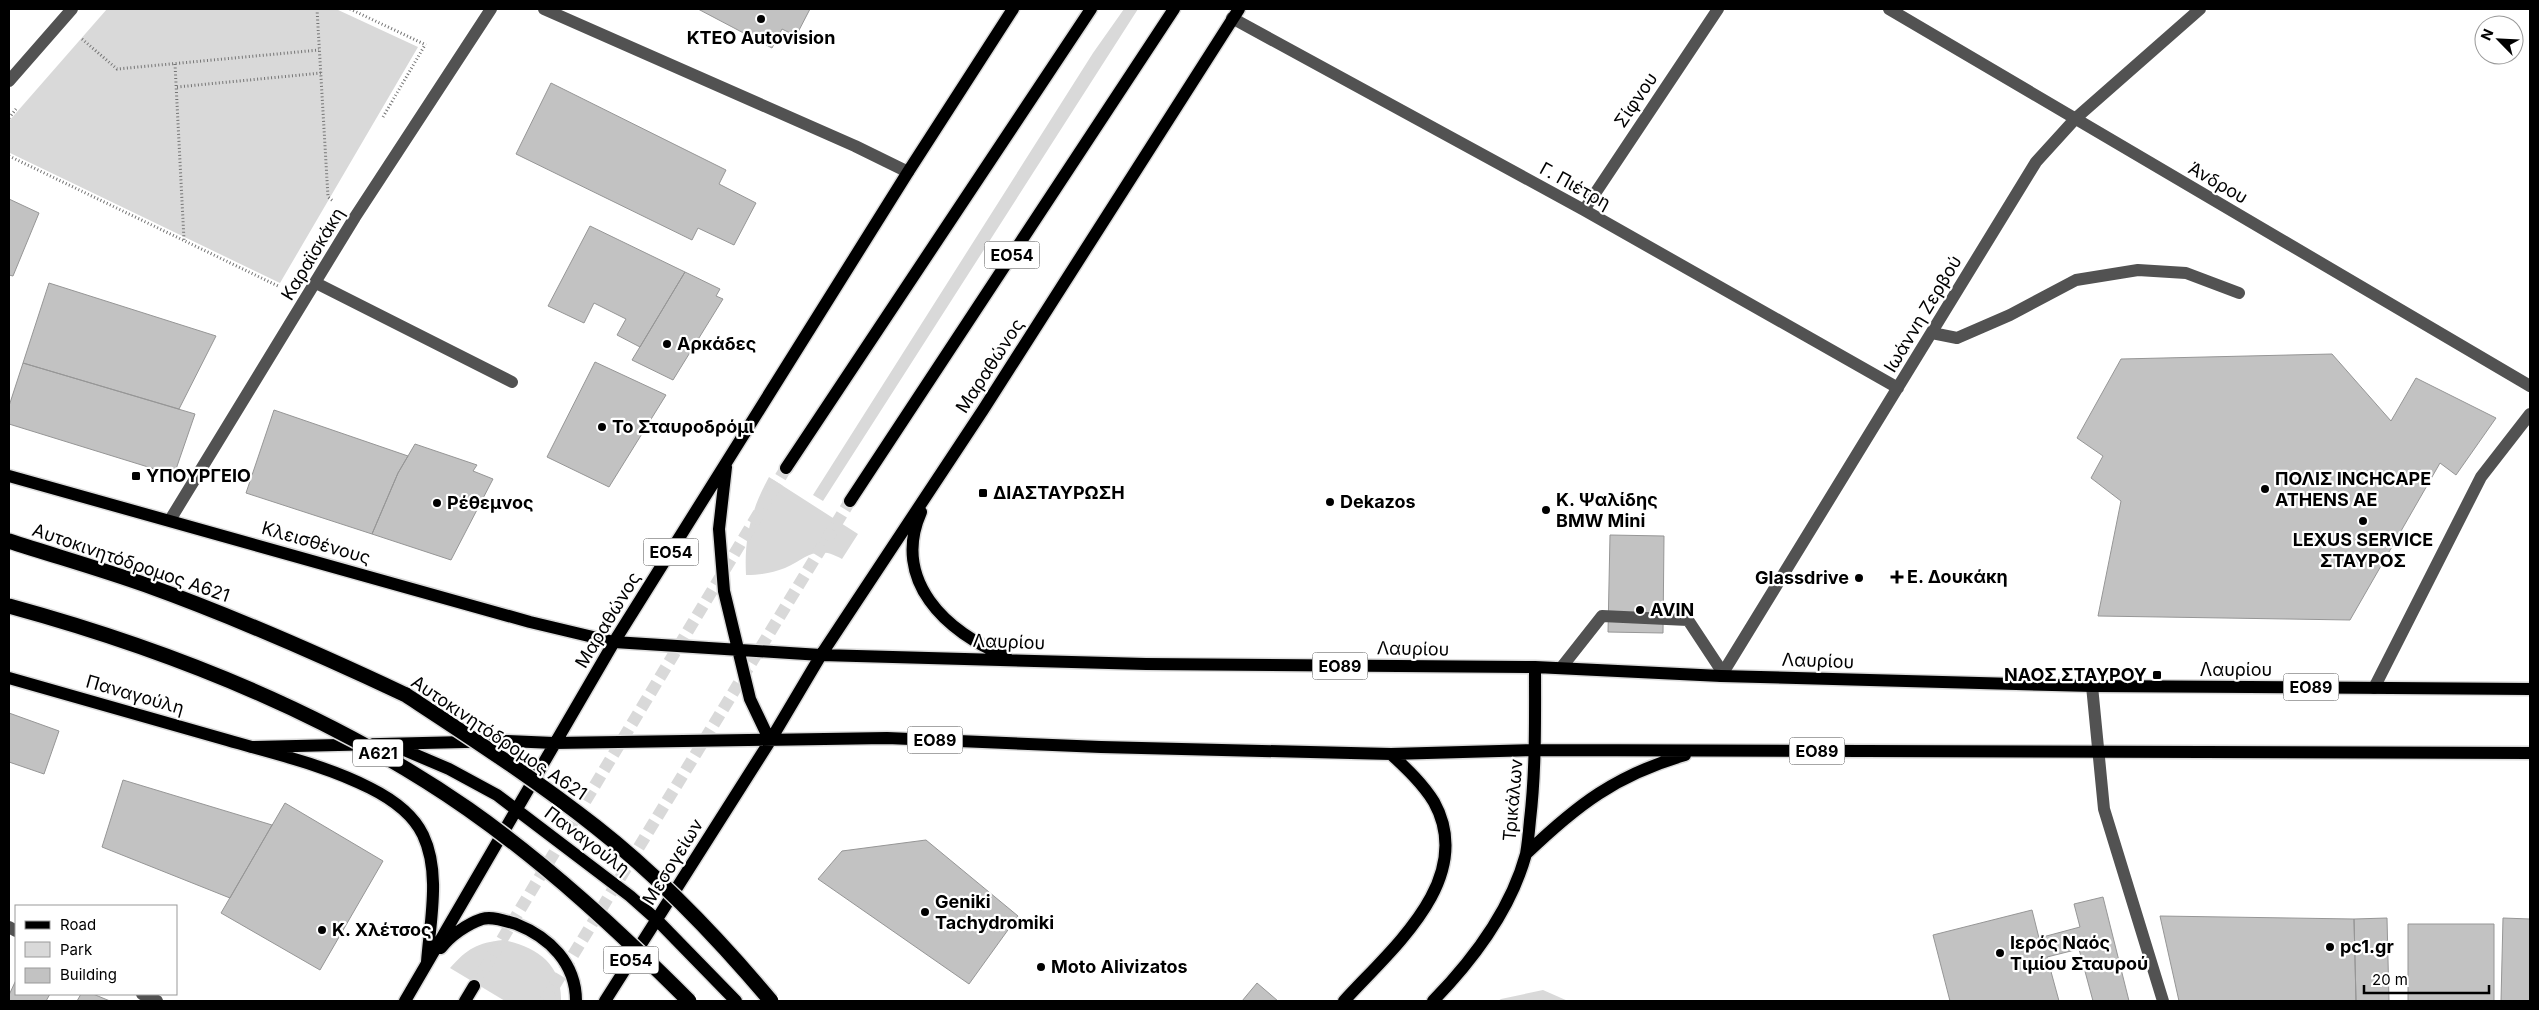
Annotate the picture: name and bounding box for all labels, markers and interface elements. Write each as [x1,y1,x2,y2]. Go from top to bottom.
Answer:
marker: ΚΤΕΟ Autovision [755,13,767,25]
north arrow [2474,15,2524,65]
text: N [2477,26,2497,43]
place label: ΚΤΕΟ Autovision [687,27,835,48]
street label: Σίφνου [1610,68,1662,131]
street label: Άνδρου [2185,157,2252,208]
street label: Γ. Πιέτρη [1536,158,1614,214]
street label: Καραϊσκάκη [277,204,348,304]
road number: ΕΟ54 [984,242,1040,268]
street label: Ιωάννη Ζερβού [1880,252,1966,376]
street label: Μαραθώνος [951,315,1028,417]
place label: Αρκάδες [677,333,756,354]
marker: Αρκάδες [661,338,673,350]
place label: Το Σταυροδρόμι [612,416,755,437]
marker: Το Σταυροδρόμι [596,421,608,433]
place label: ΥΠΟΥΡΓΕΙΟ [146,465,251,486]
place label: ΠΟΛΙΣ INCHCAPE ATHENS ΑΕ [2275,468,2431,510]
marker: ΥΠΟΥΡΓΕΙΟ [130,470,142,482]
place label: ΔΙΑΣΤΑΥΡΩΣΗ [993,482,1125,503]
marker: ΠΟΛΙΣ INCHCAPE ATHENS ΑΕ [2259,483,2271,495]
marker: ΔΙΑΣΤΑΥΡΩΣΗ [977,487,989,499]
place label: Κ. Ψαλίδης BMW Mini [1556,489,1658,531]
place label: Dekazos [1340,491,1416,512]
place label: Ρέθεμνος [447,492,534,513]
marker: Dekazos [1324,496,1336,508]
marker: Ρέθεμνος [431,497,443,509]
marker: Κ. Ψαλίδης BMW Mini [1540,504,1552,516]
marker: LEXUS SERVICE ΣΤΑΥΡΟΣ [2357,515,2369,527]
street label: Κλεισθένους [259,517,373,568]
street label: Αυτοκινητόδρομος Α621 [30,519,233,606]
place label: LEXUS SERVICE ΣΤΑΥΡΟΣ [2293,529,2433,571]
road number: ΕΟ54 [644,538,698,566]
place label: Ε. Δουκάκη [1907,566,2008,587]
place label: Glassdrive [1755,567,1849,588]
street label: Μαραθώνος [571,568,644,671]
marker: Ε. Δουκάκη [1891,571,1903,583]
marker: Glassdrive [1853,572,1865,584]
place label: AVIN [1650,599,1694,620]
marker: AVIN [1634,604,1646,616]
street label: Λαυρίου [972,630,1046,653]
street label: Λαυρίου [1377,637,1449,660]
street label: Λαυρίου [1781,649,1855,672]
road number: ΕΟ89 [1312,652,1368,679]
street label: Λαυρίου [2200,659,2272,680]
place label: ΝΑΟΣ ΣΤΑΥΡΟΥ [2004,664,2147,685]
marker: ΝΑΟΣ ΣΤΑΥΡΟΥ [2151,669,2163,681]
street label: Παναγούλη [84,671,187,719]
street label: Αυτοκινητόδρομος Α621 [407,671,591,804]
road number: ΕΟ89 [2284,674,2338,700]
road number: ΕΟ89 [908,726,962,754]
road number: ΕΟ89 [1790,738,1844,764]
road number: Α621 [353,740,403,766]
street label: Τρικάλων [1498,757,1527,842]
street label: Παναγούλη [541,802,634,879]
street label: Μεσογείων [638,814,708,909]
place label: Geniki Tachydromiki [935,891,1054,933]
legend [15,905,178,995]
marker: Geniki Tachydromiki [919,906,931,918]
text: Road [60,915,96,934]
place label: Κ. Χλέτσος [332,919,432,940]
marker: Κ. Χλέτσος [316,924,328,936]
place label: Ιερός Ναός Τιμίου Σταυρού [2010,932,2148,974]
place label: pc1.gr [2340,936,2394,957]
text: Park [60,940,93,959]
marker: pc1.gr [2324,941,2336,953]
road number: ΕΟ54 [604,946,658,974]
marker: Ιερός Ναός Τιμίου Σταυρού [1994,947,2006,959]
place label: Moto Alivizatos [1051,956,1188,977]
marker: Moto Alivizatos [1035,961,1047,973]
scale bar [2364,962,2489,994]
text: Building [60,965,117,984]
text: 20 m [2372,970,2408,989]

